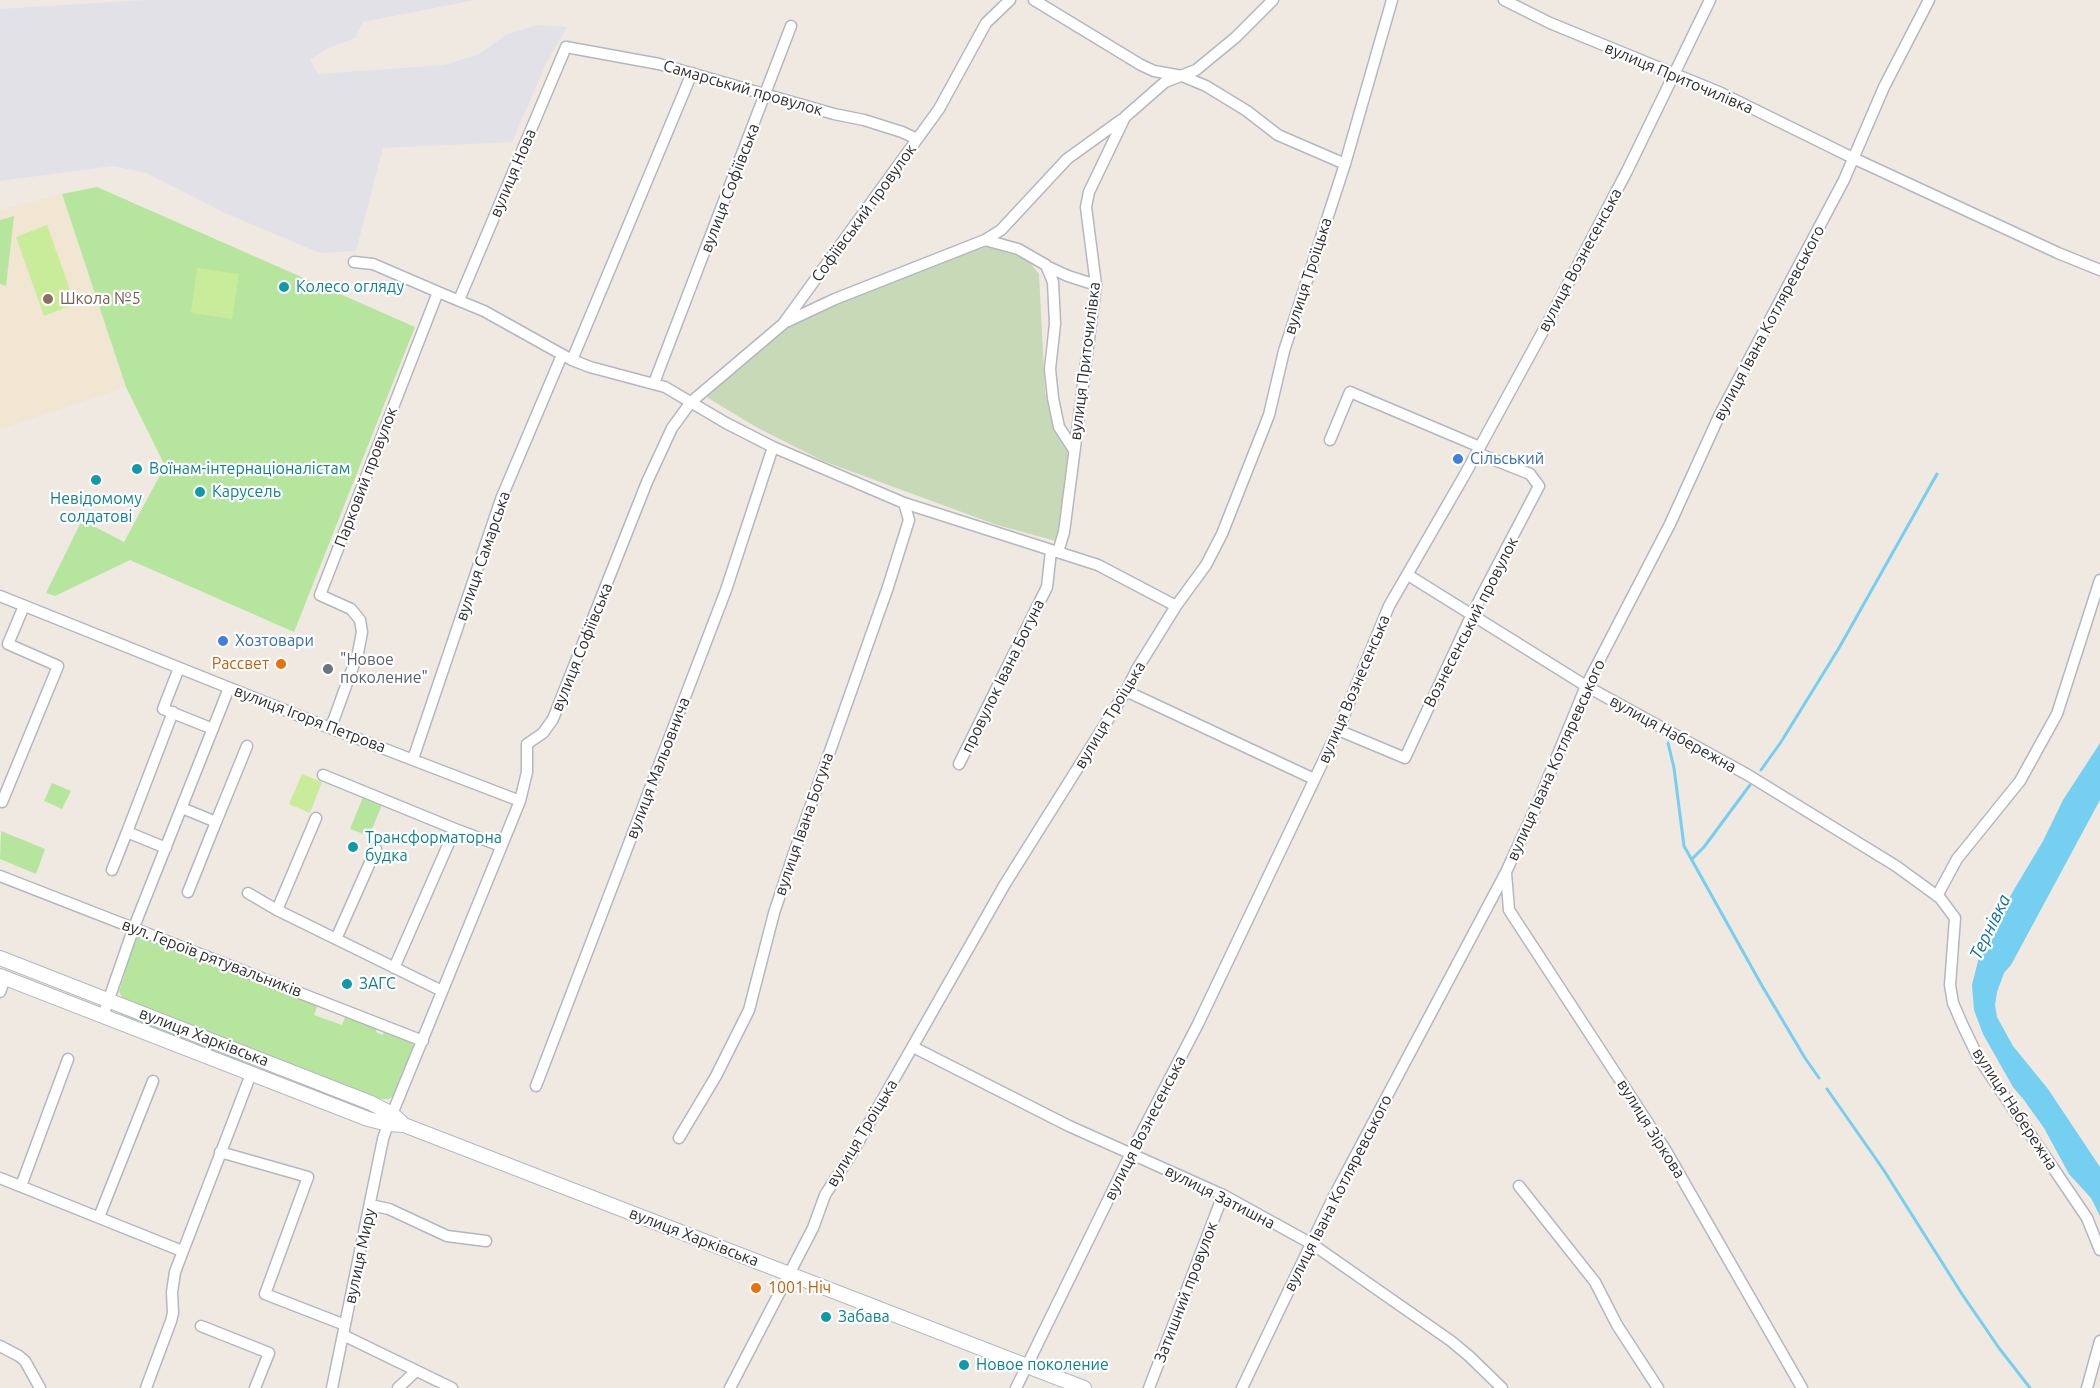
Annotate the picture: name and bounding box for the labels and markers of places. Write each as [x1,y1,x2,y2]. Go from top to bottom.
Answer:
place label: Колесо огляду [296,277,404,297]
marker: Колесо огляду [277,280,291,294]
place label: Школа №5 [60,289,141,309]
marker: Школа №5 [41,292,55,306]
place label: Сільський [1470,449,1544,469]
marker: Сільський [1451,452,1465,466]
place label: Воїнам-інтернаціоналістам [149,459,350,479]
marker: Воїнам-інтернаціоналістам [130,462,144,476]
marker: Невідомому солдатові [89,473,103,487]
place label: Карусель [212,482,281,502]
marker: Карусель [193,485,207,499]
place label: Невідомому солдатові [50,489,142,527]
place label: Хозтовари [235,631,314,651]
marker: Хозтовари [216,634,230,648]
place label: "Новое поколение" [340,650,428,688]
place label: Рассвет [212,654,269,674]
marker: Рассвет [274,657,288,671]
marker: "Новое поколение" [321,662,335,676]
place label: Трансформаторна будка [365,828,502,866]
marker: Трансформаторна будка [346,840,360,854]
place label: ЗАГС [359,974,396,994]
marker: ЗАГС [340,977,354,991]
place label: 1001 Ніч [768,1278,831,1298]
marker: 1001 Ніч [749,1281,763,1295]
place label: Забава [838,1307,890,1327]
marker: Забава [819,1310,833,1324]
place label: Новое поколение [976,1355,1109,1375]
marker: Новое поколение [957,1358,971,1372]

